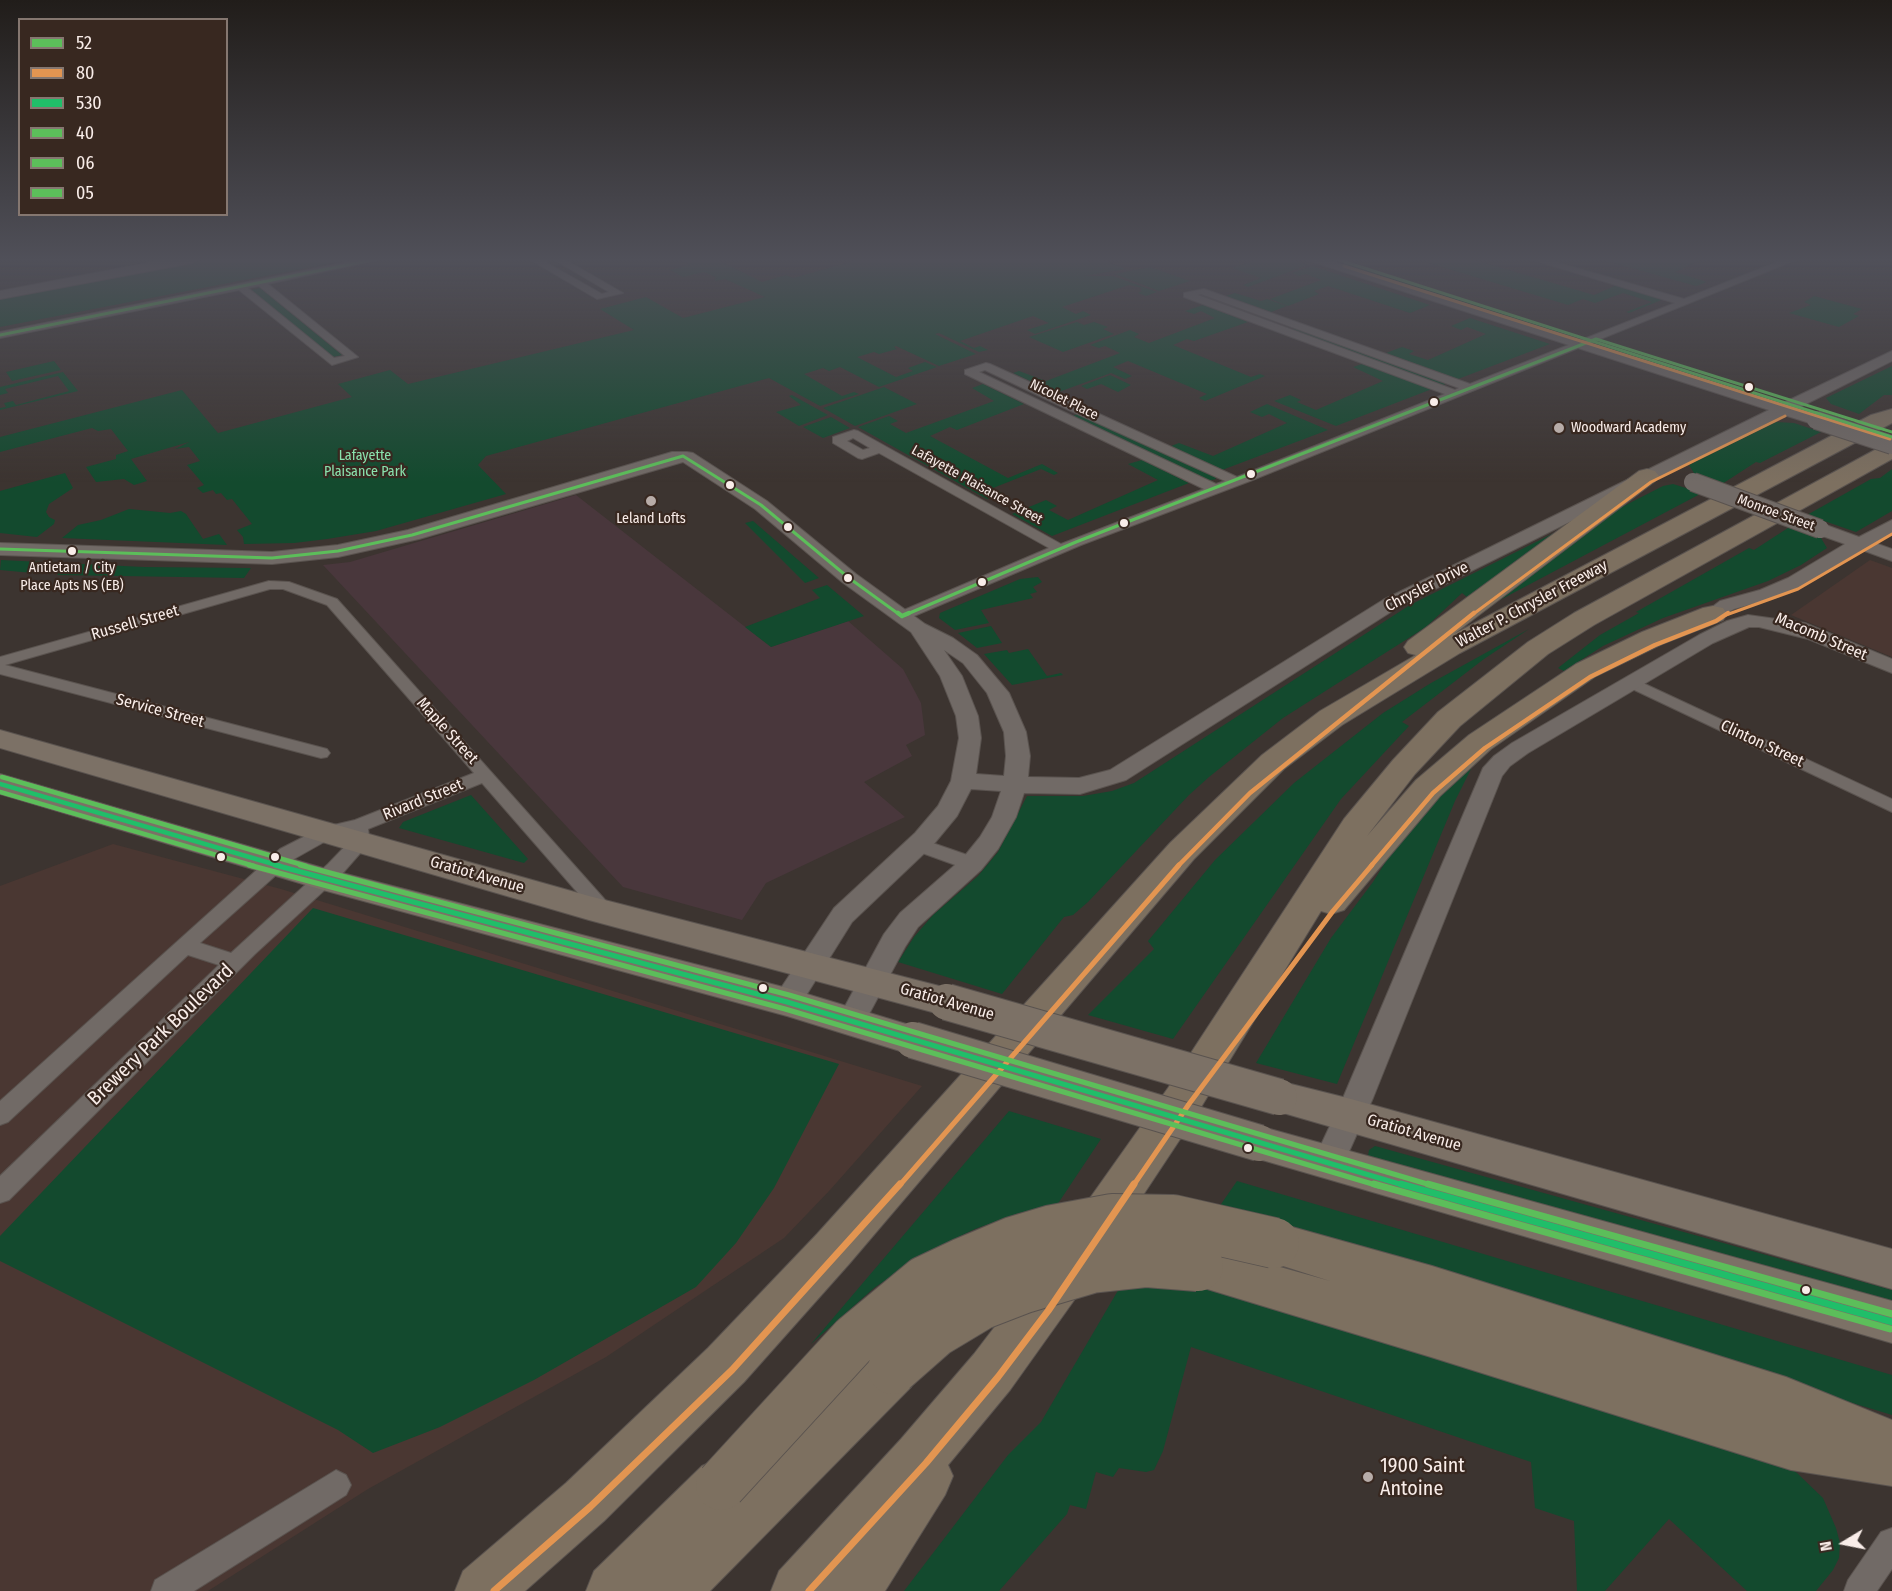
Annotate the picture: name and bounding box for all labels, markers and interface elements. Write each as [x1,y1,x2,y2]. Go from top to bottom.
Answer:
legend [18,18,228,216]
text: 52 [76,32,92,54]
text: 80 [76,62,94,84]
text: 530 [76,92,102,114]
text: 40 [76,122,94,144]
text: 06 [76,152,94,174]
text: 05 [76,182,94,204]
street label: Nicolet Place [1027,376,1101,424]
unlabelled marker [1743,381,1755,393]
unlabelled marker [1428,396,1440,408]
place label: Woodward Academy [1571,420,1686,436]
marker: Woodward Academy [1552,421,1566,435]
street label: Lafayette Plaisance Street [908,442,1046,528]
park label: Lafayette Plaisance Park [324,448,406,480]
unlabelled marker [1245,468,1257,480]
unlabelled marker [724,479,736,491]
street label: Monroe Street [1735,491,1817,535]
marker: Leland Lofts [644,494,658,508]
place label: Leland Lofts [616,511,686,527]
unlabelled marker [1118,517,1130,529]
unlabelled marker [782,521,794,533]
marker: Antietam / City Place Apts NS (EB) [66,545,78,557]
street label: Walter P. Chrysler Freeway [1453,556,1611,652]
street label: Chrysler Drive [1382,558,1472,616]
place label: Antietam / City Place Apts NS (EB) [20,560,124,592]
unlabelled marker [842,572,854,584]
unlabelled marker [976,576,988,588]
street label: Russell Street [89,601,181,645]
street label: Macomb Street [1772,609,1870,665]
street label: Service Street [114,690,206,732]
street label: Maple Street [412,694,482,768]
street label: Clinton Street [1717,716,1807,772]
street label: Rivard Street [380,775,466,825]
unlabelled marker [215,851,227,863]
unlabelled marker [269,851,281,863]
street label: Gratiot Avenue [428,852,526,898]
street label: Brewery Park Boulevard [83,959,239,1111]
street label: Gratiot Avenue [898,979,996,1025]
unlabelled marker [757,982,769,994]
street label: Gratiot Avenue [1365,1110,1463,1156]
unlabelled marker [1242,1142,1254,1154]
unlabelled marker [1800,1284,1812,1296]
place label: 1900 Saint Antoine [1380,1454,1465,1501]
marker: 1900 Saint Antoine [1361,1470,1375,1484]
north arrow [1814,1513,1874,1573]
text: N [1816,1540,1836,1553]

